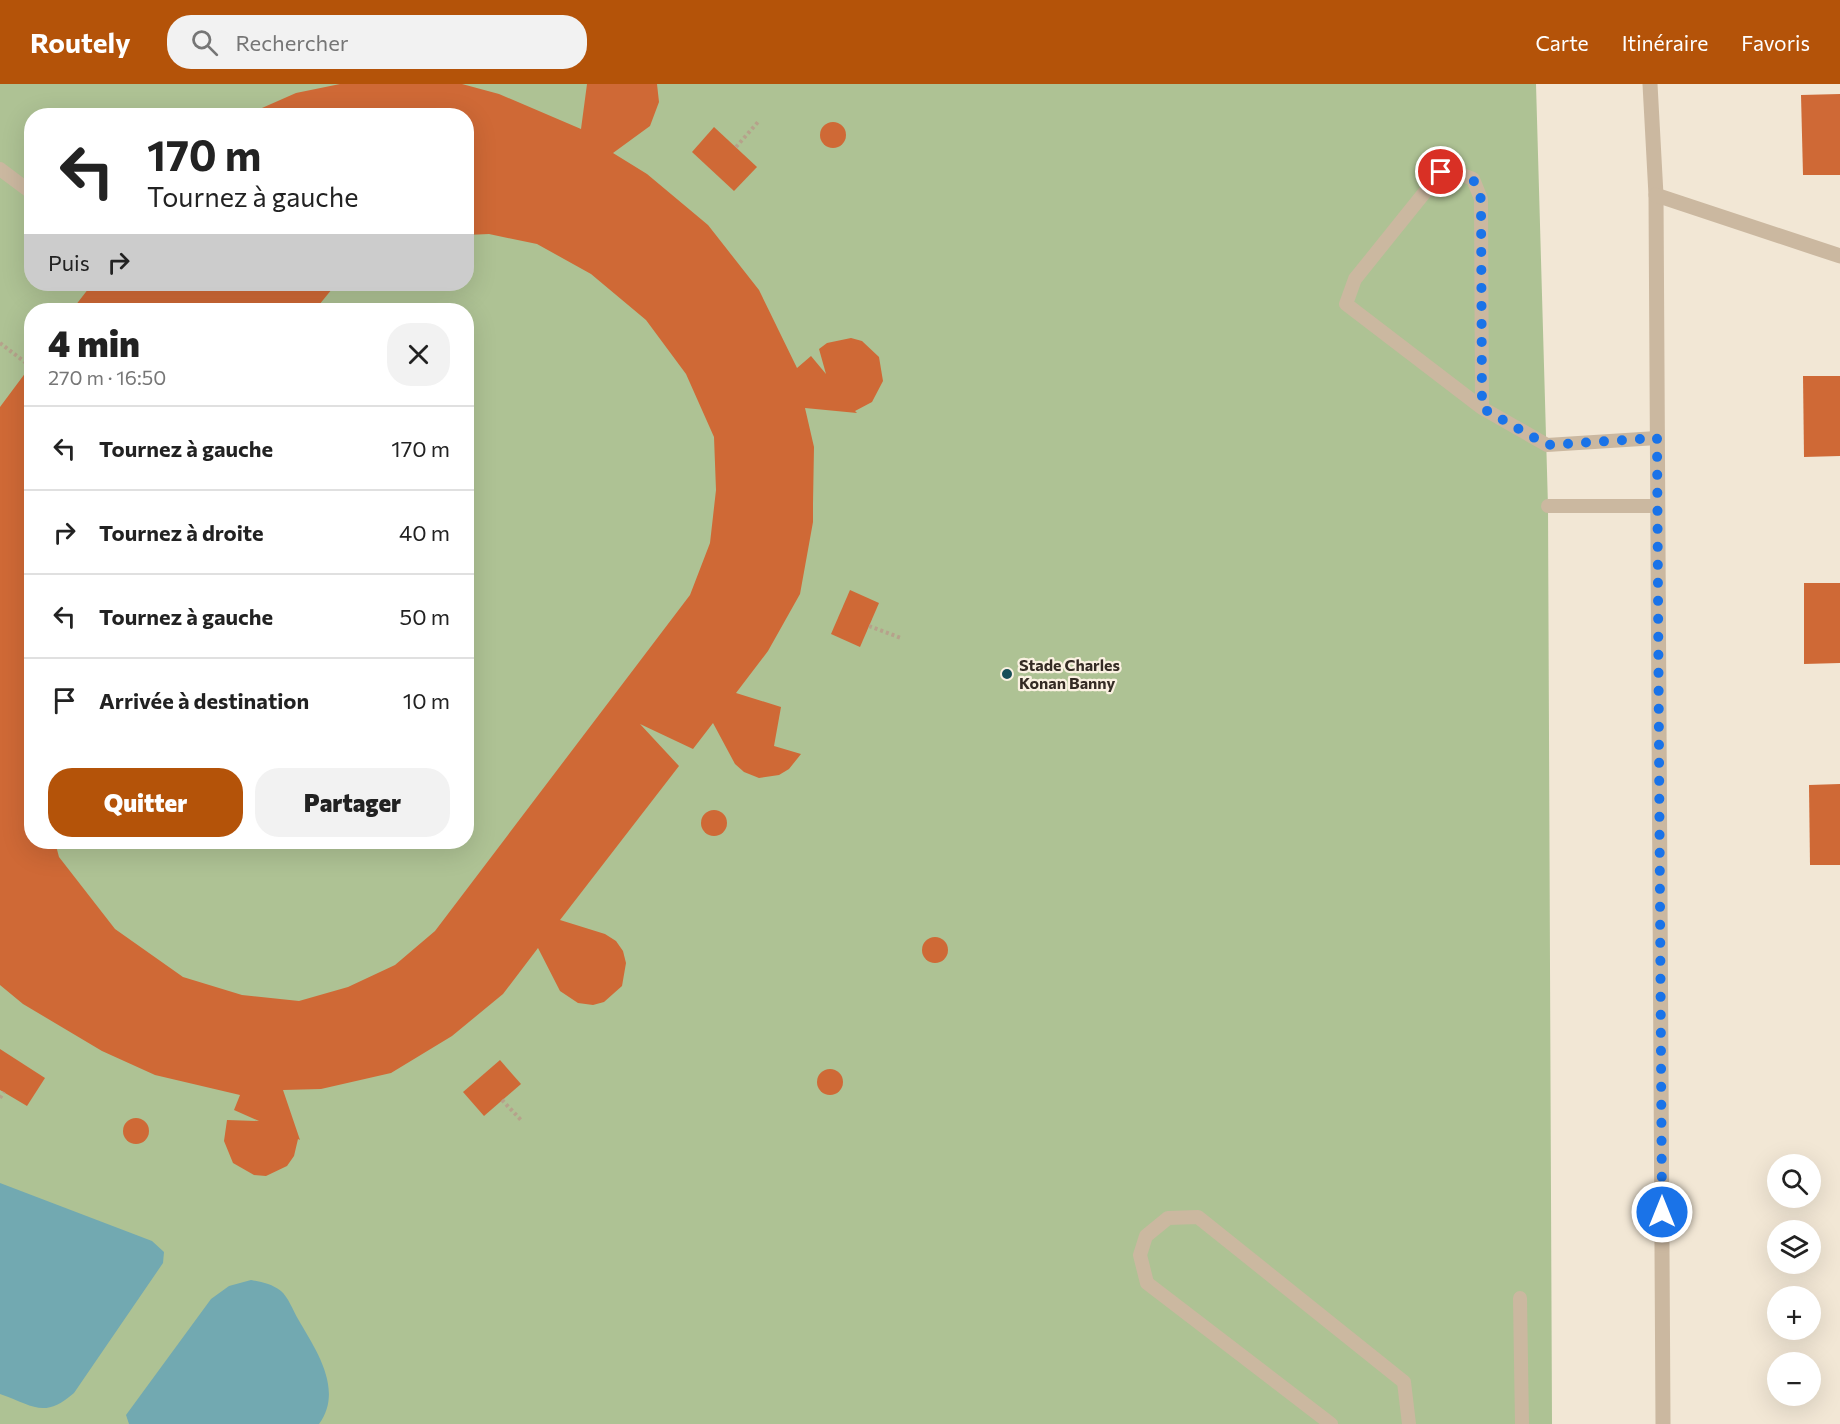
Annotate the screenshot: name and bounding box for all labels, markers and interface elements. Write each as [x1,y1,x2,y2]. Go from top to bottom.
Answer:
search box [167,15,587,69]
text: Routely [30,25,131,59]
icon: search [188,26,221,59]
text: Rechercher [236,29,349,56]
text: Carte [1535,30,1589,55]
text: Itinéraire [1622,30,1708,55]
text: Favoris [1741,30,1810,55]
text: 170 m [147,128,261,180]
icon: left [48,132,126,210]
pin [1415,146,1466,197]
icon: arrive [1424,155,1457,188]
text: Tournez à gauche [147,180,358,213]
icon: right [102,246,135,279]
text: Puis [48,249,90,276]
text: 4 min [48,320,140,364]
button: close [387,323,450,386]
text: 270 m · 16:50 [48,365,166,389]
icon: left [48,432,81,465]
text: Tournez à gauche [99,435,273,462]
text: 170 m [391,435,450,462]
icon: right [48,516,81,549]
text: Tournez à droite [99,519,264,546]
text: 40 m [399,519,450,546]
icon: left [48,600,81,633]
text: Tournez à gauche [99,603,273,630]
text: 50 m [400,603,450,630]
place label: Stade Charles Konan Banny [1019,655,1120,692]
marker: Stade Charles Konan Banny [1000,667,1014,681]
icon: arrive [48,684,81,717]
text: Arrivée à destination [99,687,309,714]
text: 10 m [403,687,450,714]
button: Quitter [48,768,243,837]
button: Partager [255,768,450,837]
map controls [1767,1154,1821,1406]
button: search [1767,1154,1821,1208]
position arrow [1630,1180,1694,1244]
button: layers [1767,1220,1821,1274]
button: + [1767,1286,1821,1340]
button: − [1767,1352,1821,1406]

